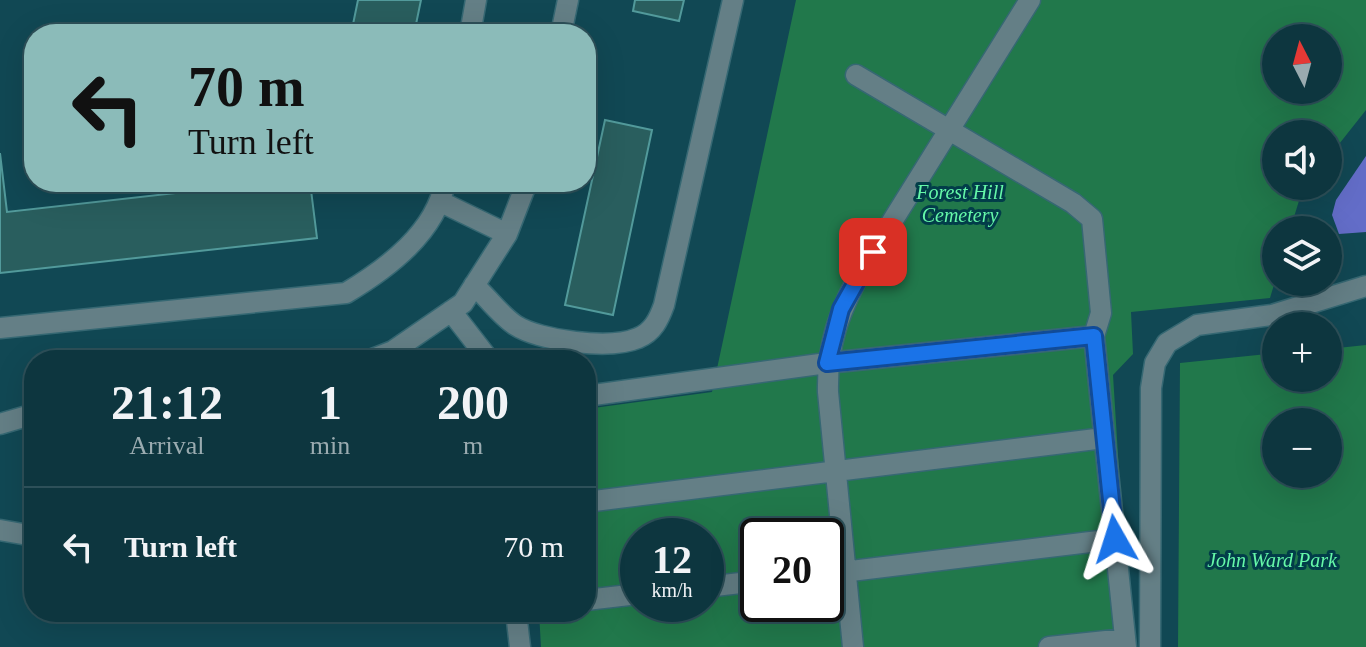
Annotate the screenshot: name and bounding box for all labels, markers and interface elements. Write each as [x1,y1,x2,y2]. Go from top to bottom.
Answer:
north arrow [1262,24,1342,104]
map controls [1262,24,1342,488]
icon: left [56,56,160,160]
text: 70 m [188,56,305,118]
button: sound [1262,120,1342,200]
text: Turn left [188,122,314,162]
park label: Forest Hill Cemetery [915,181,1004,227]
button: layers [1262,216,1342,296]
pin [839,218,907,286]
icon: arrive [851,230,895,274]
button: + [1262,312,1342,392]
text: 21:12 [111,376,223,429]
text: 1 [318,376,342,429]
text: 200 [437,376,509,429]
button: − [1262,408,1342,488]
text: Arrival [129,431,204,460]
text: min [310,431,350,460]
text: m [463,431,483,460]
position arrow [1073,497,1157,581]
speed limit sign: 20 [740,518,844,622]
icon: left [56,525,100,569]
text: Turn left [124,530,237,563]
text: 70 m [503,530,564,563]
text: 12 [652,537,692,582]
park label: John Ward Park [1207,549,1338,571]
text: km/h [651,579,693,601]

